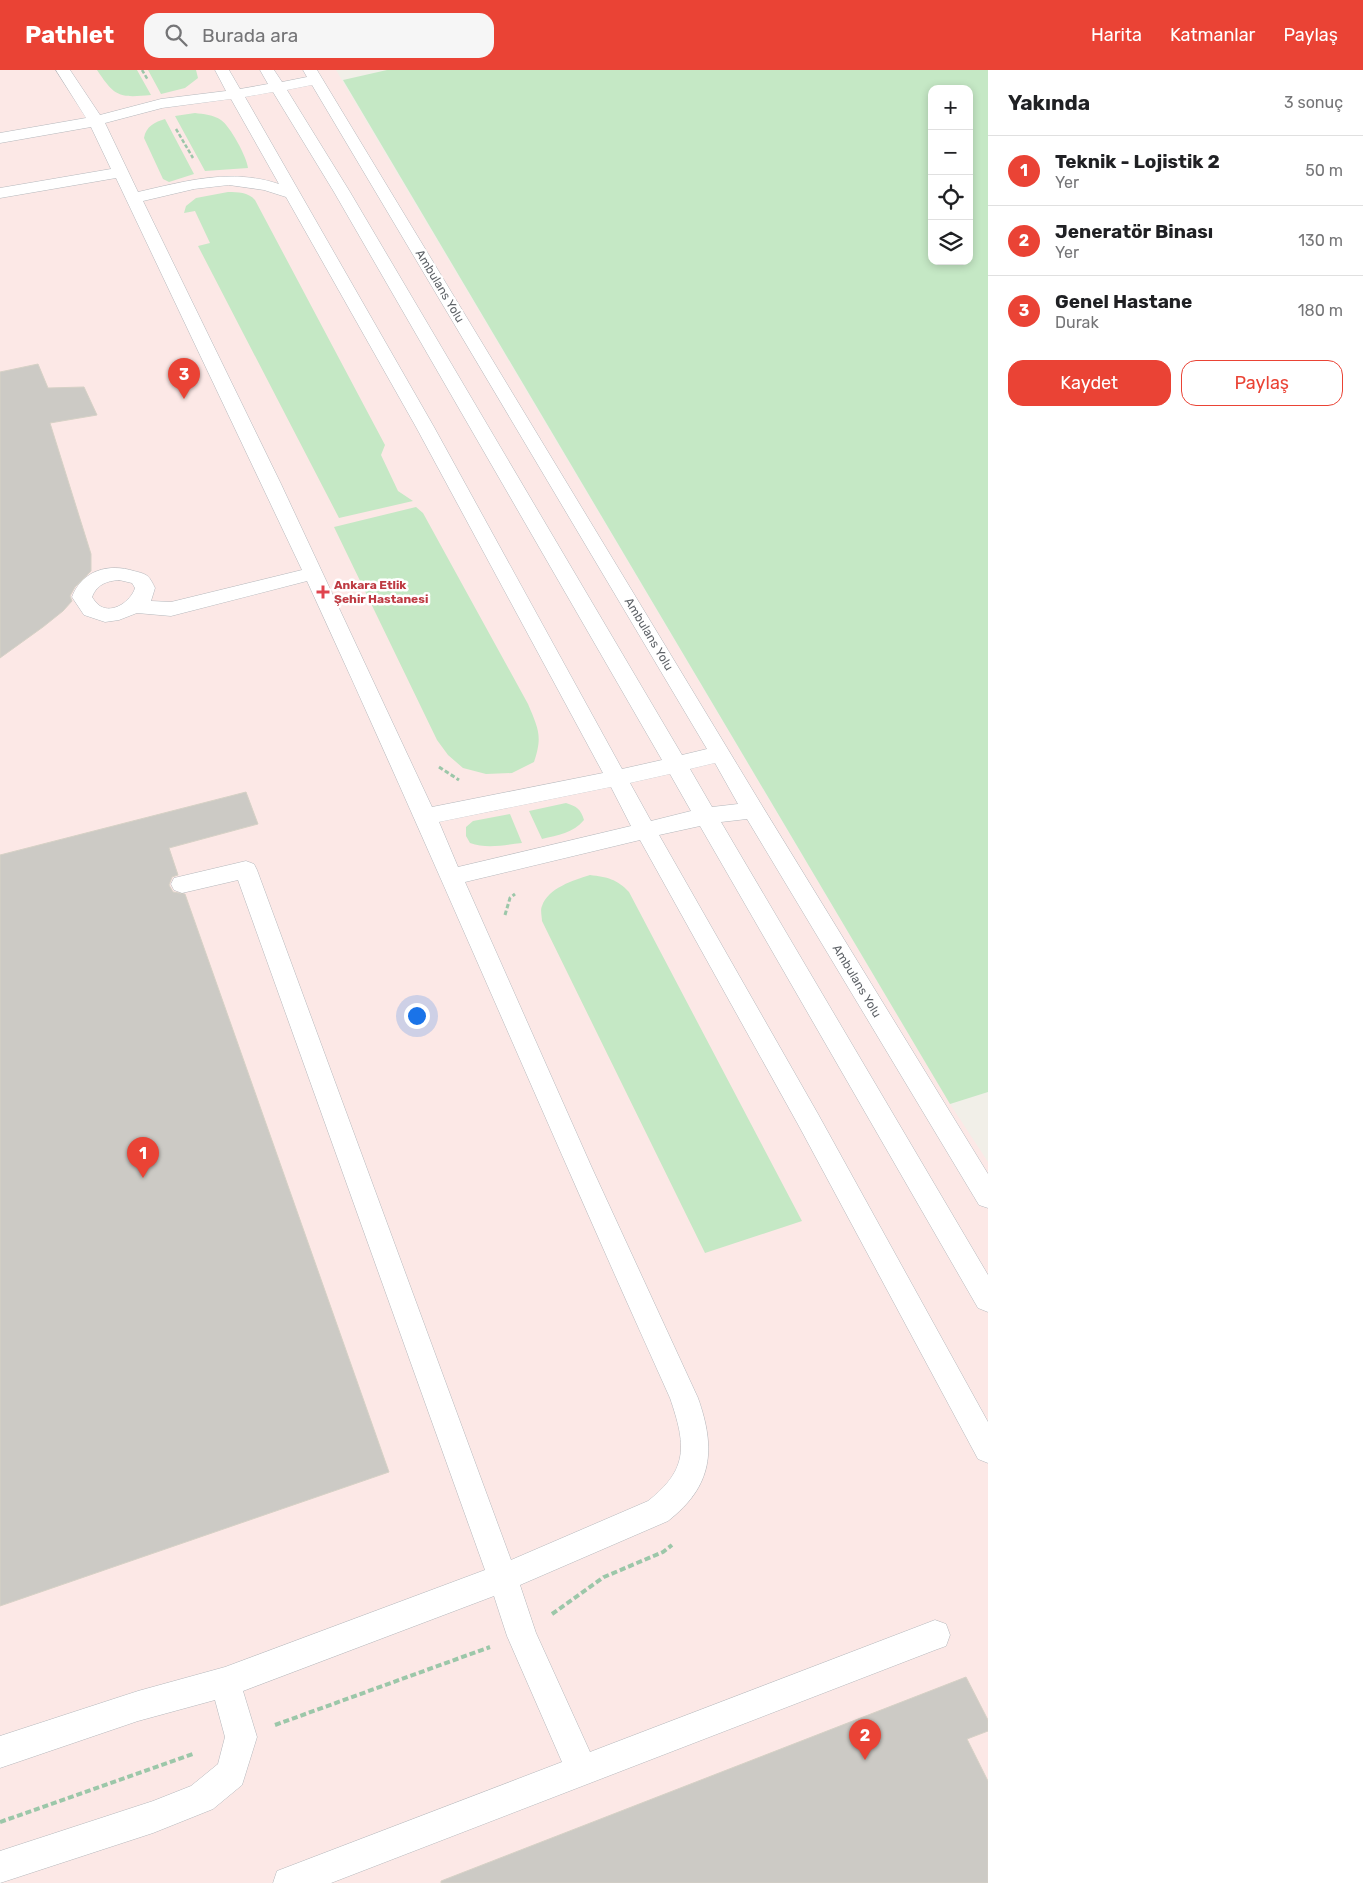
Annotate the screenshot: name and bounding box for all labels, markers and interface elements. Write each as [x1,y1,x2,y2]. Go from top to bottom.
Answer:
search box [144,13,494,58]
text: Pathlet [25,21,114,49]
icon: search [162,21,190,49]
text: Burada ara [202,24,298,47]
text: Harita [1091,24,1142,46]
text: Katmanlar [1170,24,1255,46]
text: Paylaş [1283,24,1338,46]
map controls [928,85,973,265]
button: + [928,85,973,130]
text: Yakında [1008,90,1090,115]
text: 3 sonuç [1284,93,1343,112]
button: − [928,130,973,175]
text: Teknik - Lojistik 2 [1055,150,1220,173]
text: 1 [1020,161,1028,180]
text: 50 m [1305,161,1343,180]
text: Yer [1055,173,1079,192]
button: locate [928,175,973,220]
button: layers [928,220,973,265]
text: Jeneratör Binası [1055,220,1213,243]
text: 2 [1019,231,1029,250]
text: 130 m [1298,231,1343,250]
text: Yer [1055,243,1079,262]
street label: Ambulans Yolu [413,247,467,325]
text: Genel Hastane [1055,290,1192,313]
text: 3 [1019,301,1029,320]
text: 180 m [1298,301,1343,320]
text: Durak [1055,313,1099,332]
pin: 3 [168,358,200,399]
button: Kaydet [1008,360,1171,406]
button: Paylaş [1181,360,1343,406]
place label: Ankara Etlik Şehir Hastanesi [334,578,428,606]
marker: Ankara Etlik Şehir Hastanesi [316,585,330,599]
street label: Ambulans Yolu [622,595,676,673]
street label: Ambulans Yolu [830,942,884,1020]
your location [404,1003,430,1029]
pin: 1 [127,1137,159,1178]
pin: 2 [849,1719,881,1760]

